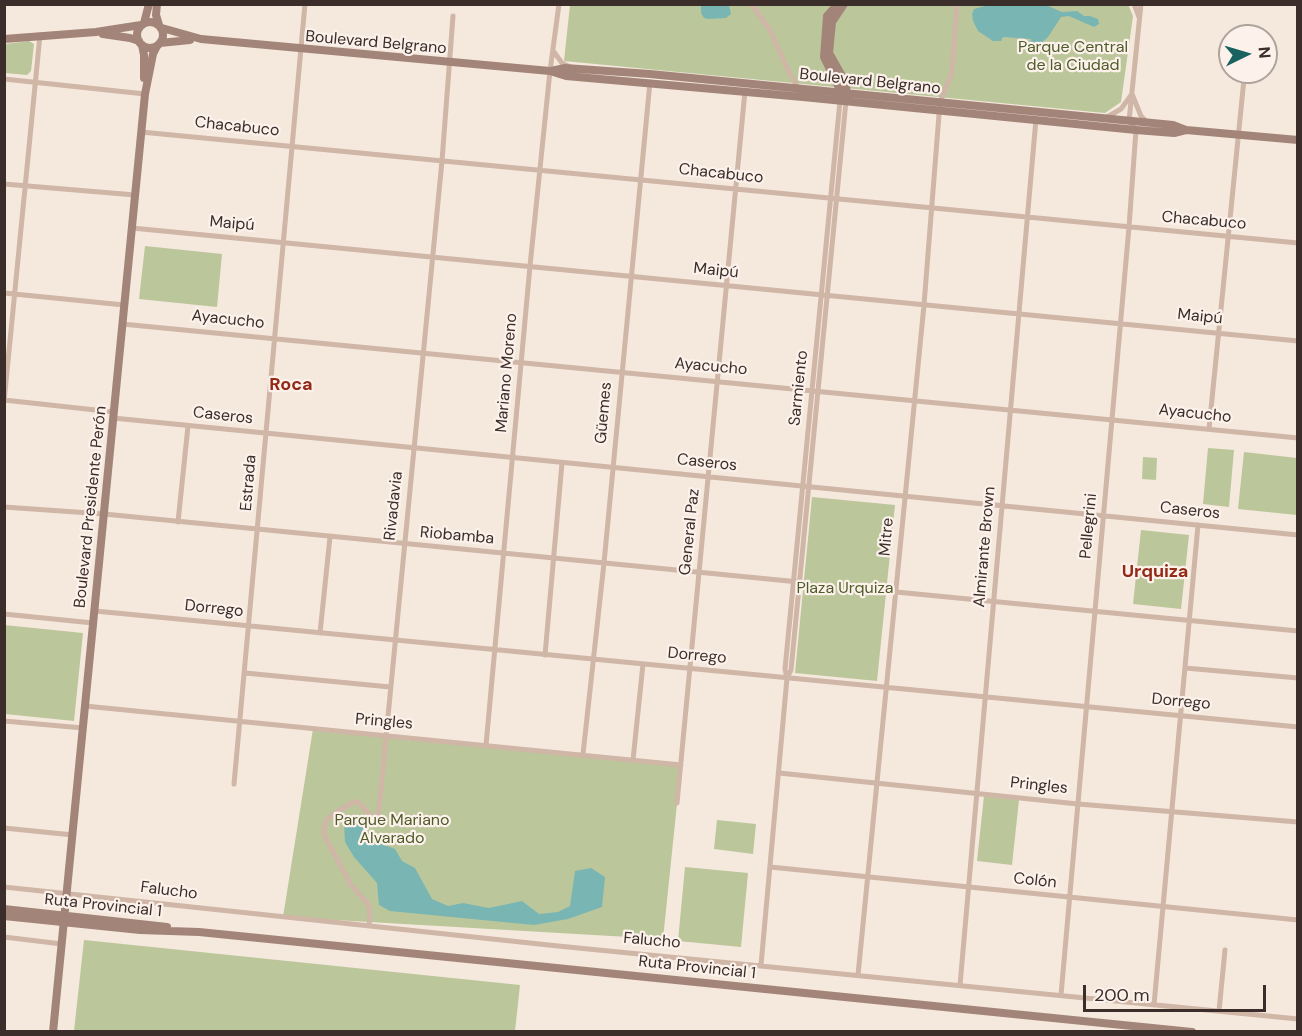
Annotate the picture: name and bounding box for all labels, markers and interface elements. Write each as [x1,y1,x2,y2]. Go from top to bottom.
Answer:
north arrow [1218,24,1278,84]
street label: Boulevard Belgrano [305,27,447,59]
park label: Parque Central de la Ciudad [1018,38,1128,76]
text: N [1253,46,1275,59]
street label: Boulevard Belgrano [798,65,942,99]
street label: Chacabuco [194,113,280,141]
street label: Chacabuco [678,160,764,188]
street label: Chacabuco [1161,208,1247,234]
street label: Maipú [209,212,255,236]
street label: Maipú [693,259,739,283]
street label: Maipú [1177,305,1223,329]
street label: Ayacucho [191,307,265,333]
street label: Mariano Moreno [492,312,522,434]
street label: Sarmiento [785,349,813,427]
street label: Ayacucho [674,354,748,380]
district label: Roca [269,374,313,396]
street label: Güemes [592,381,616,445]
street label: Ayacucho [1158,401,1232,427]
street label: Caseros [192,403,254,429]
street label: Boulevard Presidente Perón [71,405,111,609]
street label: Caseros [676,450,738,476]
street label: Estrada [237,454,261,512]
street label: Rivadavia [381,470,407,542]
street label: Almirante Brown [970,486,1000,608]
street label: General Paz [676,488,704,576]
street label: Pellegrini [1077,492,1101,560]
street label: Caseros [1159,498,1221,524]
street label: Mitre [876,517,898,557]
street label: Riobamba [419,523,495,549]
district label: Urquiza [1122,561,1188,583]
park label: Plaza Urquiza [796,579,894,599]
street label: Dorrego [184,596,244,622]
street label: Dorrego [667,644,727,668]
street label: Dorrego [1151,690,1211,714]
street label: Pringles [354,710,414,734]
street label: Pringles [1009,773,1069,799]
park label: Parque Mariano Alvarado [334,811,450,849]
street label: Colón [1013,869,1057,893]
street label: Falucho [139,878,199,904]
street label: Ruta Provincial 1 [43,890,163,922]
street label: Falucho [623,929,681,953]
street label: Ruta Provincial 1 [637,952,757,984]
scale bar [1086,973,1269,1011]
text: 200 m [1094,983,1150,1007]

